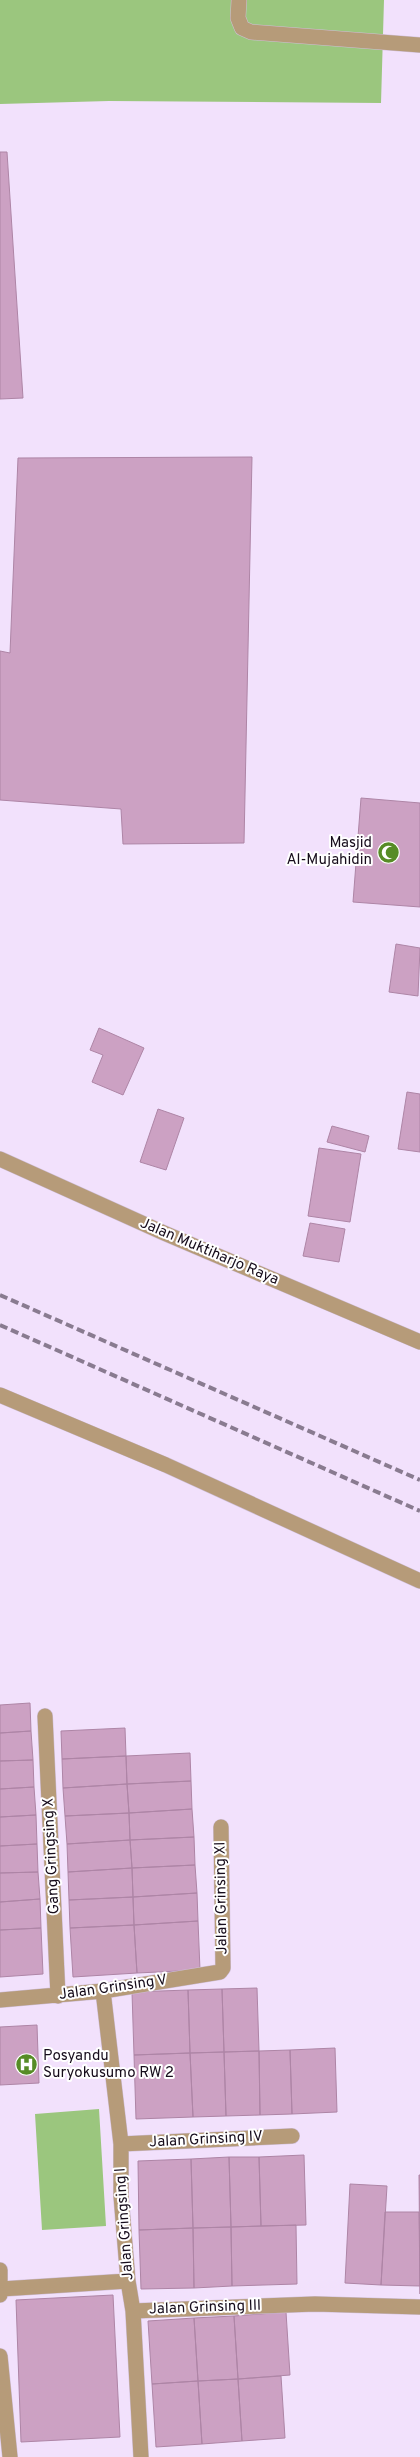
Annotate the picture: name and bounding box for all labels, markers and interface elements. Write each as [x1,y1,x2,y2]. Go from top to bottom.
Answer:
place label: Masjid Al-Mujahidin [286,834,372,870]
mosque icon: Masjid Al-Mujahidin [376,840,400,864]
street label: Jalan Muktiharjo Raya [137,1214,281,1290]
street label: Gang Gringsing X [39,1797,65,1915]
street label: Jalan Grinsing XI [212,1841,232,1955]
street label: Jalan Grinsing V [58,1971,169,2005]
place label: Posyandu Suryokusumo RW 2 [43,2047,174,2083]
hospital icon: Posyandu Suryokusumo RW 2 [15,2053,39,2077]
street label: Jalan Grinsing IV [149,2128,264,2152]
street label: Jalan Gringsing I [112,2167,138,2281]
street label: Jalan Grinsing III [148,2297,262,2319]

